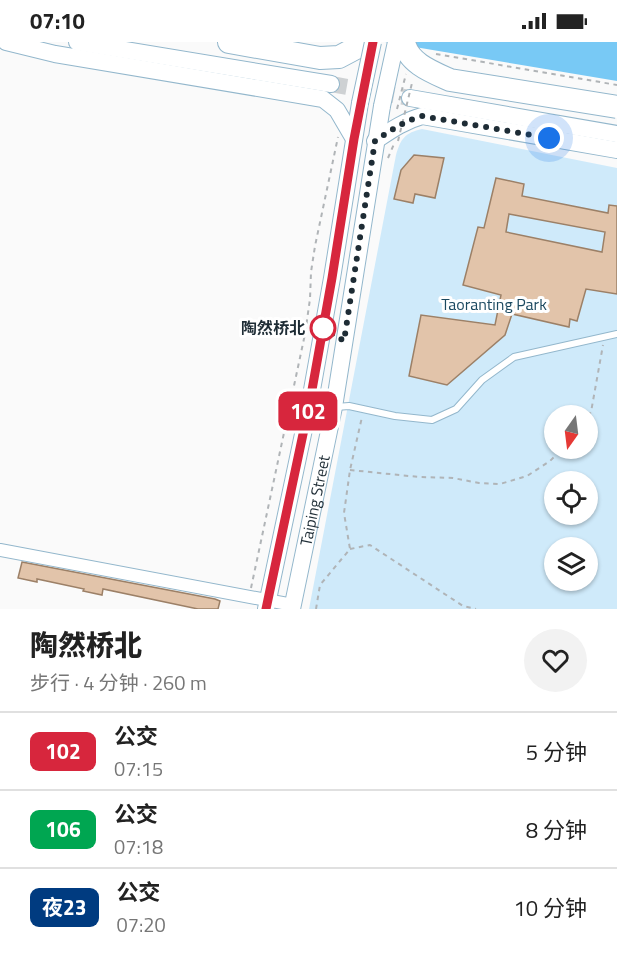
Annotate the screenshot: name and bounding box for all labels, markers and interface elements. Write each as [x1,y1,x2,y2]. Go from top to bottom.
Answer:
text: 07:10 [30,4,85,38]
your location [534,123,564,153]
park label: Taoranting Park [441,292,547,316]
marker: 陶然桥北 [310,315,336,341]
place label: 陶然桥北 [241,316,305,340]
line badge: 102 [274,392,342,430]
text: 102 [290,395,326,427]
north arrow [544,405,598,459]
map controls [544,405,598,591]
street label: Taiping Street [293,452,336,548]
button: locate [544,471,598,525]
button: layers [544,537,598,591]
text: 陶然桥北 [30,623,142,666]
button: heart [524,629,587,692]
text: 步行 · 4 分钟 · 260 m [30,667,207,698]
text: 公交 [114,719,158,753]
text: 102 [45,735,81,767]
text: 5 分钟 [526,735,587,769]
text: 07:15 [114,753,163,784]
text: 公交 [114,797,158,831]
text: 106 [45,813,81,845]
text: 8 分钟 [526,813,587,847]
text: 07:18 [114,831,163,862]
text: 公交 [117,875,161,909]
text: 夜23 [42,891,87,923]
text: 10 分钟 [514,891,587,925]
text: 07:20 [117,909,166,940]

